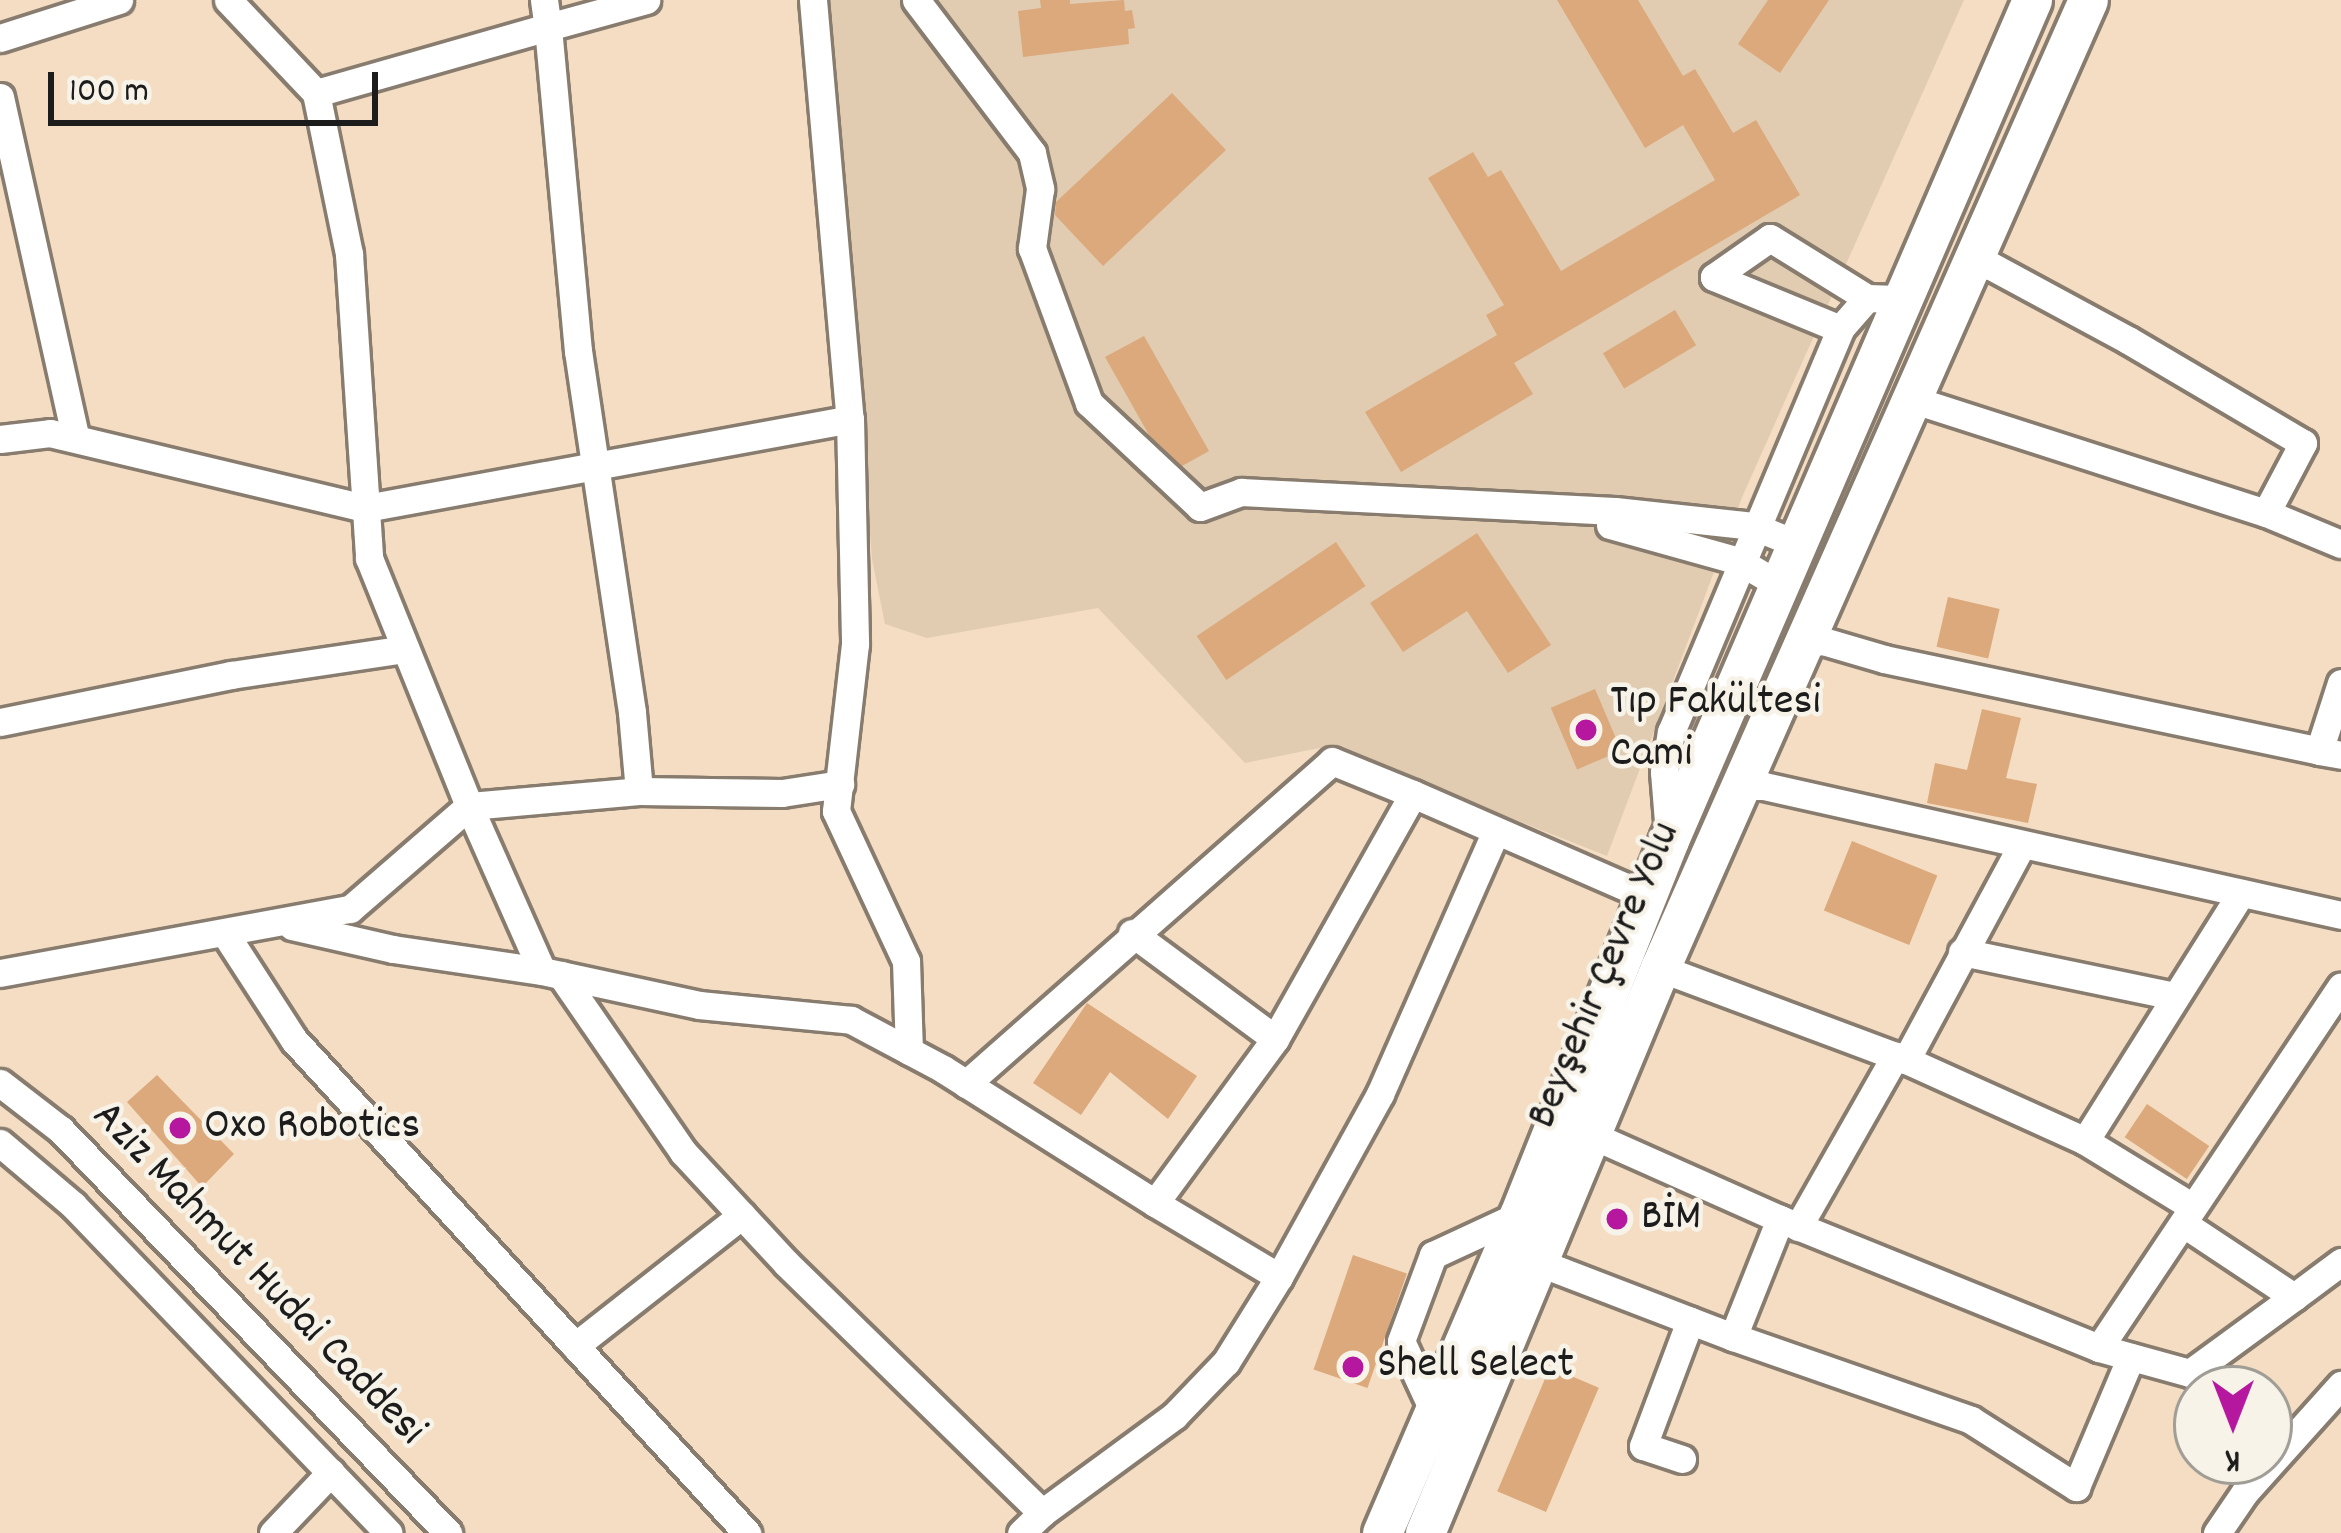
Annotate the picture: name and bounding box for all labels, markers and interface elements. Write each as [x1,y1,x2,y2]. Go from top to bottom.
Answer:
scale bar [54,48,384,122]
text: 100 m [69,67,149,119]
place label: Tıp Fakültesi Cami [1610,677,1821,783]
marker: Tıp Fakültesi Cami [1573,717,1599,743]
street label: Beyşehir Çevre Yolu [1517,815,1695,1137]
street label: Aziz Mahmut Hudai Caddesi [78,1091,436,1459]
place label: Oxo Robotics [204,1101,420,1155]
marker: Oxo Robotics [167,1115,193,1141]
place label: BİM [1641,1192,1701,1246]
marker: BİM [1604,1206,1630,1232]
place label: Shell Select [1377,1340,1574,1394]
marker: Shell Select [1340,1354,1366,1380]
north arrow [2173,1365,2293,1485]
text: K [2225,1435,2241,1482]

